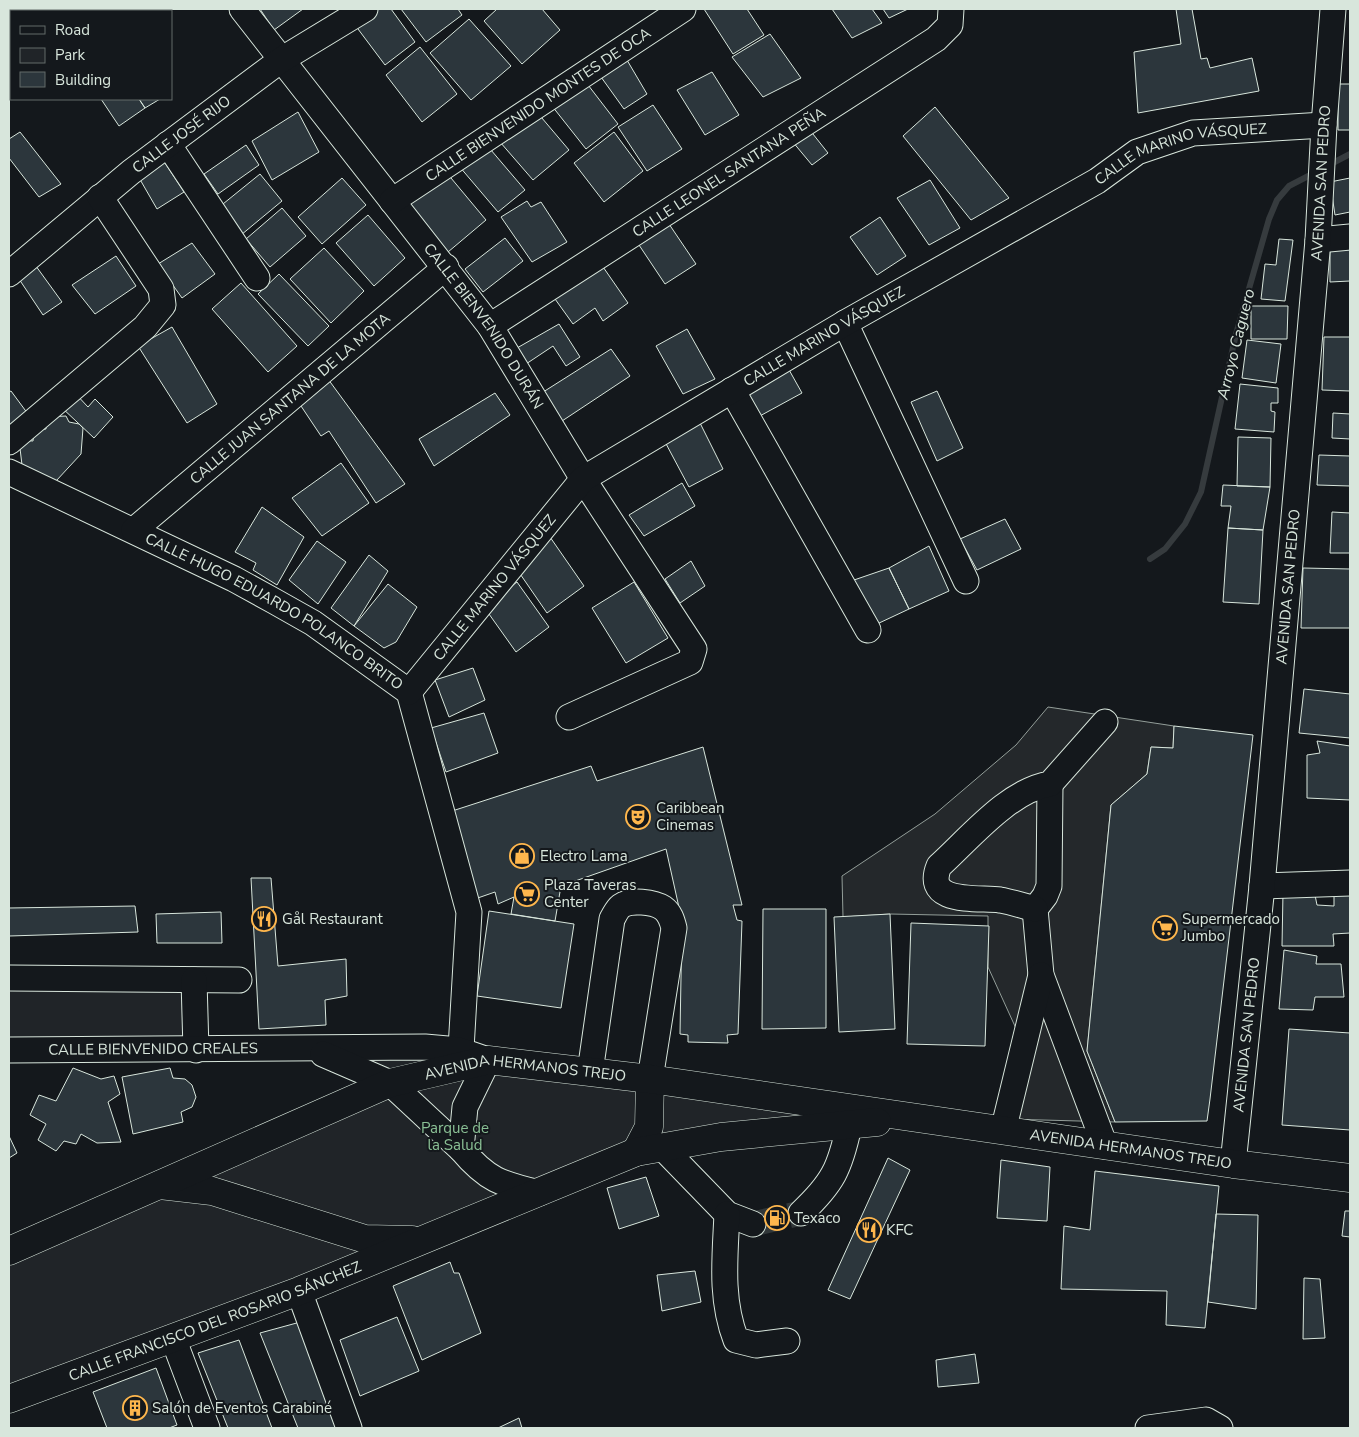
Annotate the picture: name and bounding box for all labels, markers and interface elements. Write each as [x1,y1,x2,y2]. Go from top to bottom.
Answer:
legend [10,10,172,100]
text: Road [55,20,90,40]
street label: CALLE BIENVENIDO MONTES DE OCA [421,23,655,186]
text: Park [55,45,85,65]
text: Building [55,70,111,90]
street label: CALLE JOSÉ RIJO [128,91,235,178]
street label: CALLE LEONEL SANTANA PEÑA [628,103,829,242]
street label: AVENIDA SAN PEDRO [1306,104,1336,262]
street label: CALLE MARINO VÁSQUEZ [1090,118,1268,190]
street label: CALLE BIENVENIDO DURÁN [419,239,548,413]
street label: CALLE MARINO VÁSQUEZ [740,281,908,391]
water label: Arroyo Caguero [1211,286,1260,403]
street label: CALLE JUAN SANTANA DE LA MOTA [186,308,394,489]
street label: AVENIDA SAN PEDRO [1271,508,1305,665]
street label: CALLE MARINO VÁSQUEZ [429,510,560,665]
street label: CALLE HUGO EDUARDO POLANCO BRITO [142,528,407,695]
place label: Caribbean Cinemas [656,798,725,835]
theatre icon: Caribbean Cinemas [625,804,651,830]
shop icon: Electro Lama [509,843,535,869]
place label: Electro Lama [540,846,628,866]
place label: Plaza Taveras Center [544,875,636,912]
supermarket icon: Plaza Taveras Center [514,881,540,907]
restaurant icon: Gål Restaurant [251,906,277,932]
place label: Gål Restaurant [282,909,383,929]
place label: Supermercado Jumbo [1181,909,1280,946]
supermarket icon: Supermercado Jumbo [1152,915,1178,941]
street label: AVENIDA SAN PEDRO [1228,956,1265,1113]
street label: CALLE BIENVENIDO CREALES [48,1038,258,1060]
street label: AVENIDA HERMANOS TREJO [422,1050,627,1086]
park label: Parque de la Salud [421,1118,489,1155]
street label: AVENIDA HERMANOS TREJO [1028,1124,1233,1174]
fuel station icon: Texaco [764,1205,790,1231]
place label: Texaco [794,1208,841,1228]
restaurant icon: KFC [856,1217,882,1243]
place label: KFC [886,1220,913,1240]
street label: CALLE FRANCISCO DEL ROSARIO SÁNCHEZ [66,1256,364,1386]
building icon: Salón de Eventos Carabiné [122,1395,148,1421]
place label: Salón de Eventos Carabiné [152,1398,332,1418]

